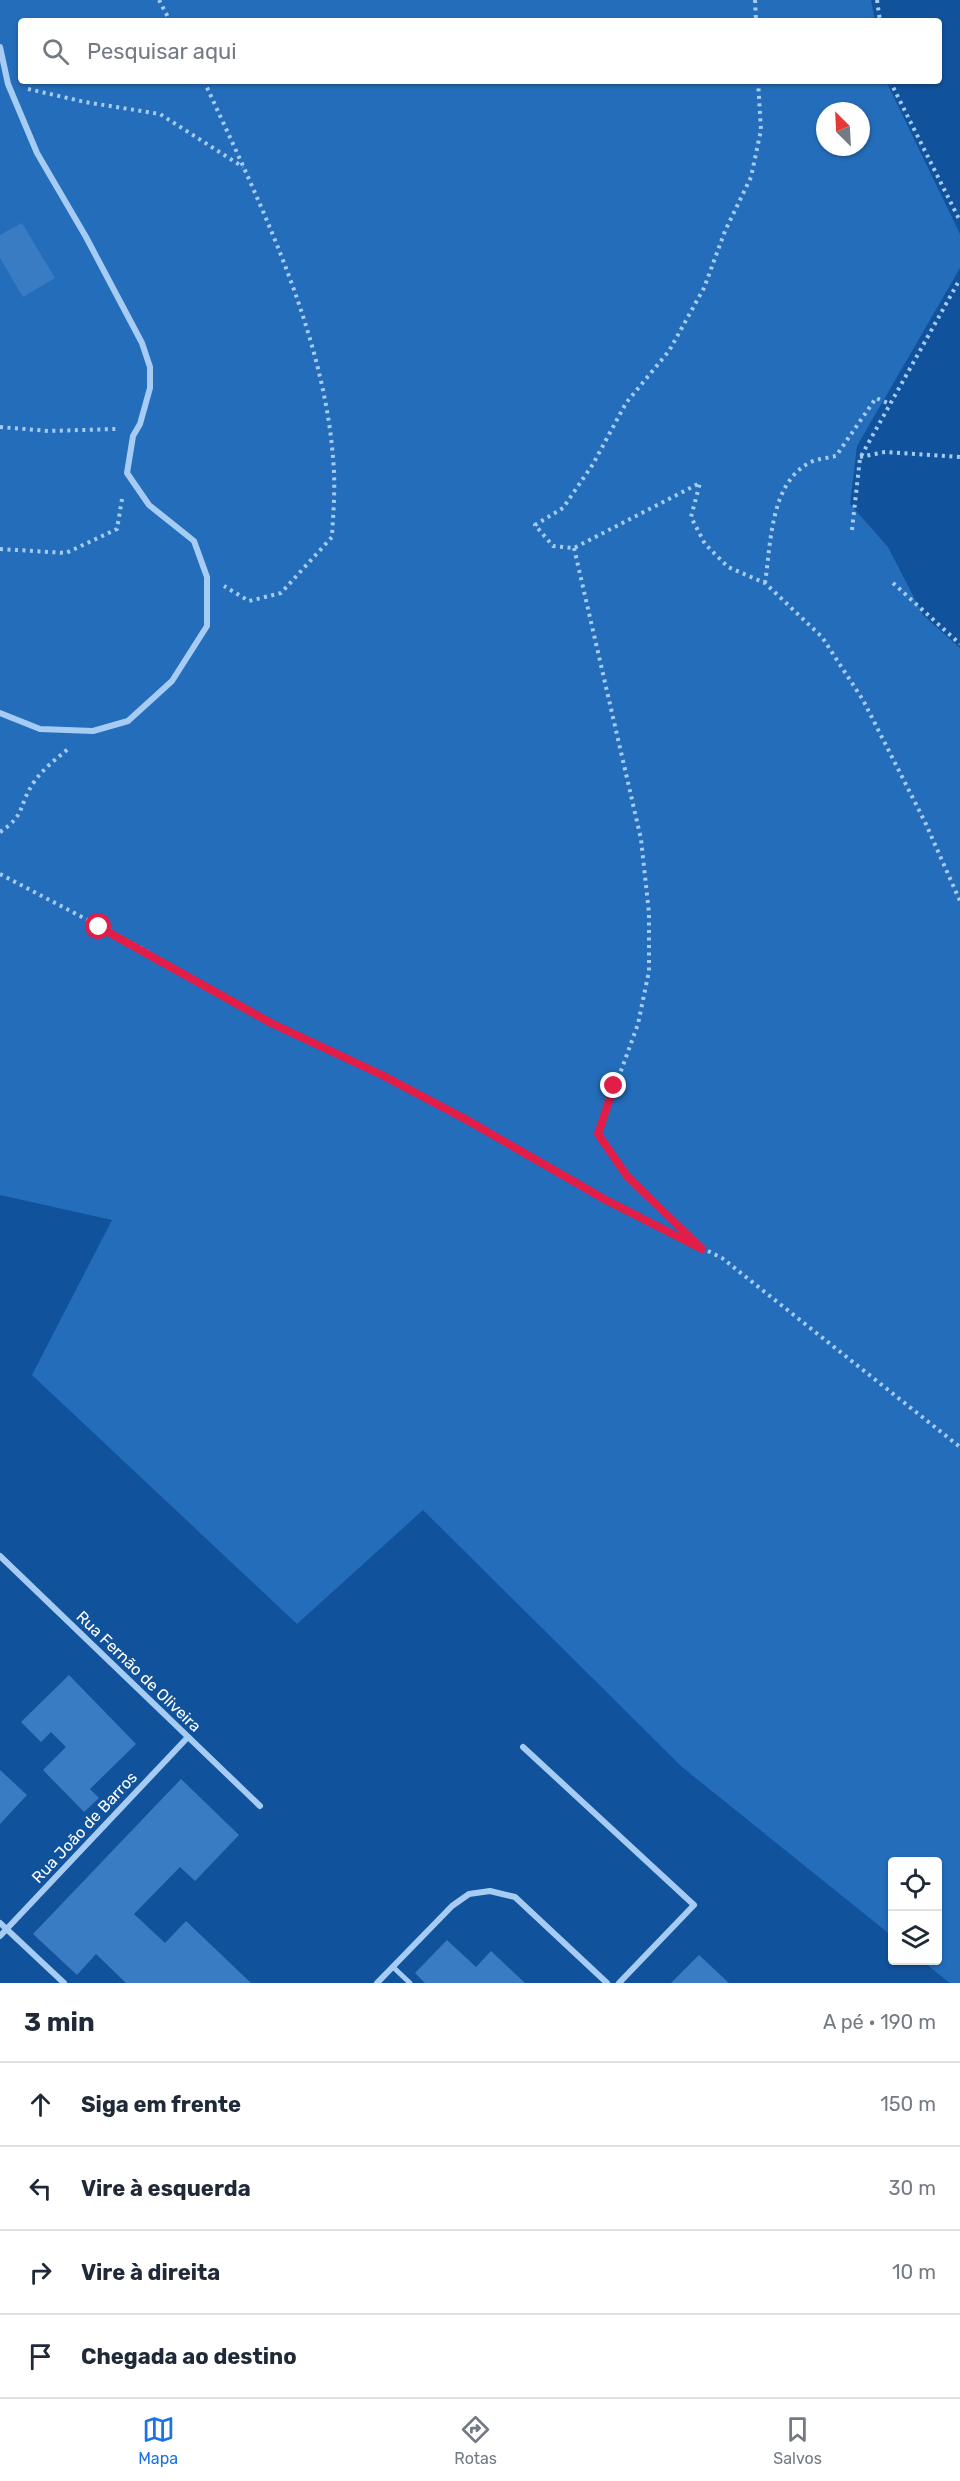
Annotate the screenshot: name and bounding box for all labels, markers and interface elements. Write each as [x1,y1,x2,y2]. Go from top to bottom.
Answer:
search box [18,18,942,84]
icon: search [39,35,72,68]
text: Pesquisar aqui [87,38,237,65]
north arrow [816,102,870,156]
route start [85,913,111,939]
route end [600,1072,626,1098]
street label: Rua Fernão de Oliveira [72,1607,205,1736]
street label: Rua João de Barros [28,1768,141,1887]
map controls [888,1857,942,1965]
button: locate [888,1857,942,1911]
button: layers [888,1911,942,1965]
text: 3 min [24,2007,95,2038]
text: A pé · 190 m [823,2010,936,2034]
icon: ahead [24,2088,57,2121]
text: Siga em frente [81,2091,241,2118]
text: 150 m [880,2092,936,2116]
icon: left [24,2172,57,2205]
text: Vire à esquerda [81,2175,251,2202]
text: 30 m [889,2176,936,2200]
icon: right [24,2256,57,2289]
text: Vire à direita [81,2259,220,2286]
text: 10 m [892,2260,936,2284]
icon: arrive [24,2340,57,2373]
text: Chegada ao destino [81,2343,297,2370]
tab: Mapa [138,2413,178,2468]
tab: Rotas [454,2413,497,2468]
tab: Salvos [773,2413,822,2468]

